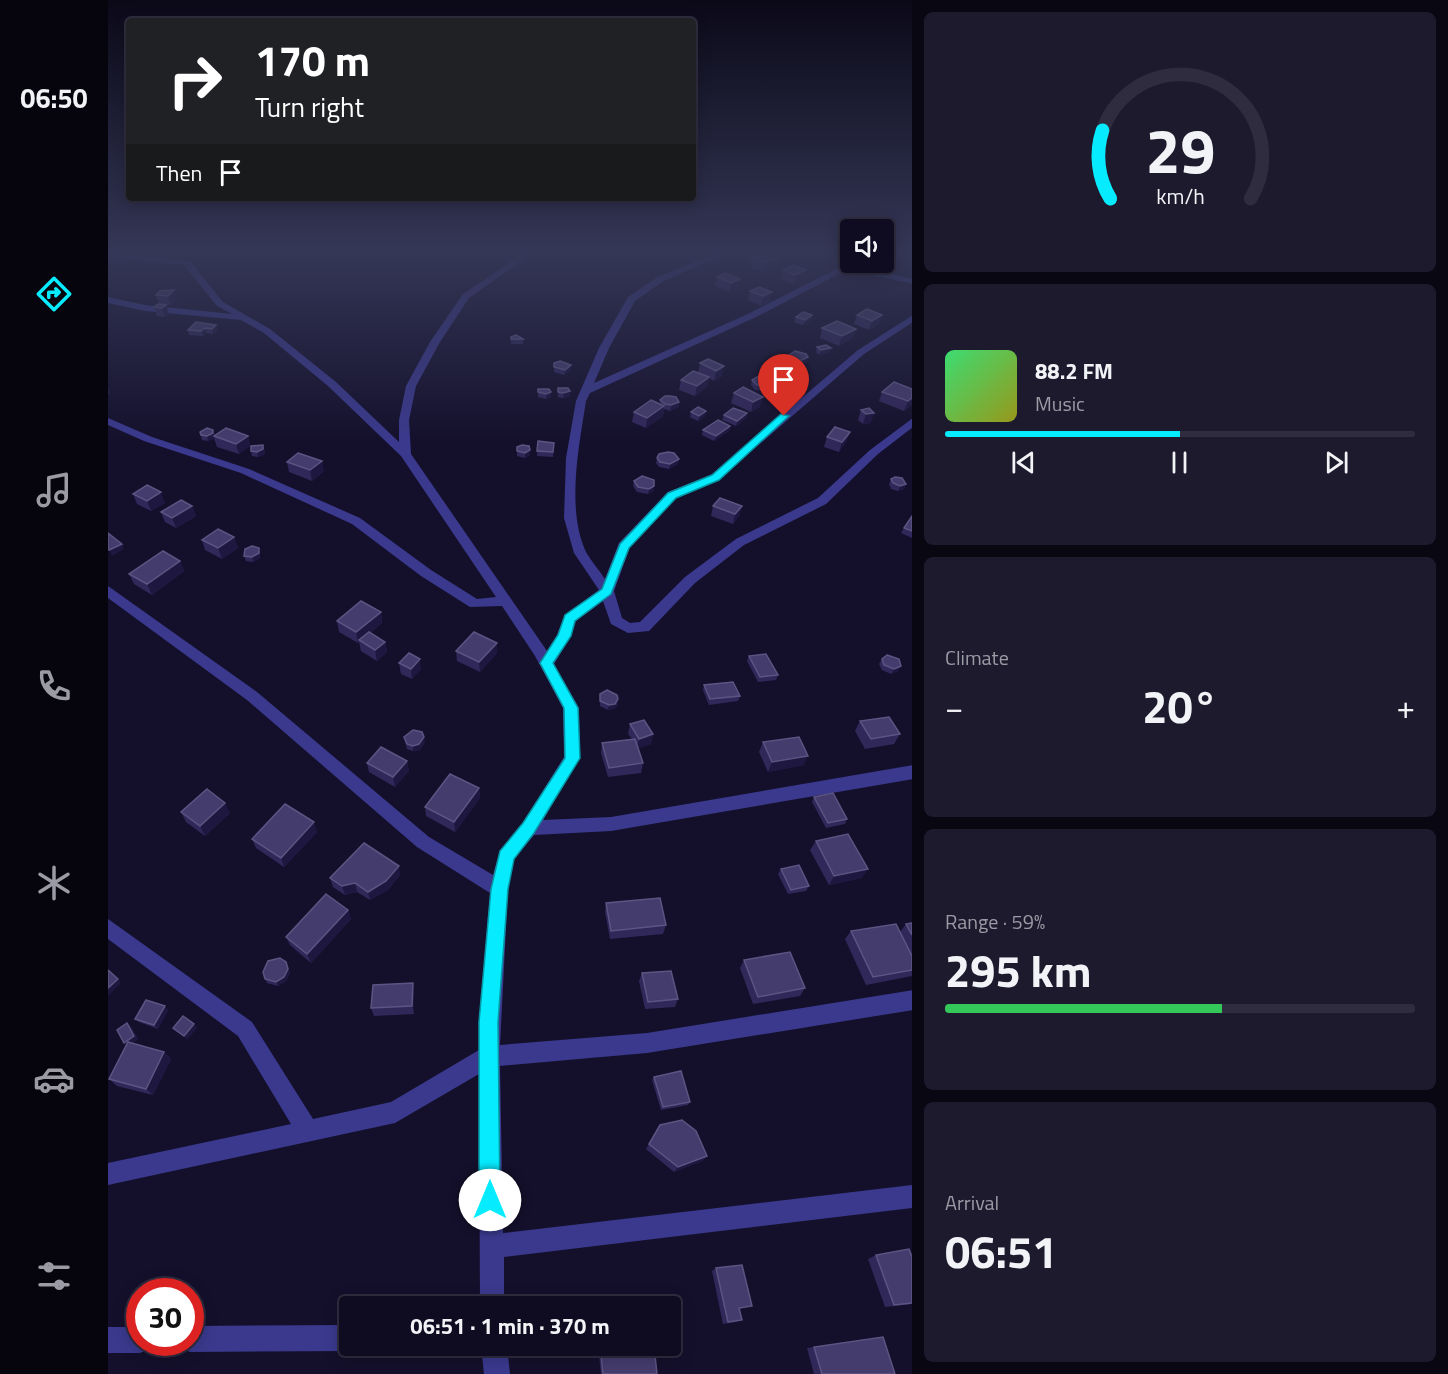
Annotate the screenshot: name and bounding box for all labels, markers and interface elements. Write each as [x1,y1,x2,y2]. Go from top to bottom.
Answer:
text: 170 m [255,28,370,92]
icon: right [156,42,234,120]
text: 06:50 [20,77,88,118]
text: Turn right [255,86,364,127]
text: 29 [1145,102,1215,197]
text: Then [156,156,202,190]
icon: arrive [214,156,247,189]
text: km/h [1156,181,1204,213]
map controls [840,219,894,273]
button: sound [840,219,894,273]
icon: directions [33,273,75,315]
pin [758,354,809,416]
text: 88.2 FM [1035,354,1113,388]
icon: arrive [767,363,800,396]
text: Music [1035,388,1085,419]
icon: previous [1007,446,1040,479]
icon: pause [1163,446,1196,479]
icon: next [1320,446,1353,479]
icon: music [33,469,75,511]
text: Climate [945,642,1009,673]
icon: phone [33,665,75,707]
text: 20° [1142,672,1218,740]
text: − [945,682,963,732]
text: + [1397,682,1415,732]
icon: climate [33,862,75,904]
text: Range · 59% [945,906,1045,937]
text: 295 km [945,936,1091,1004]
icon: car [33,1058,75,1100]
position arrow [458,1168,522,1232]
text: Arrival [945,1187,999,1218]
text: 06:51 [945,1217,1057,1285]
icon: filters [33,1255,75,1297]
speed limit sign: 30 [126,1278,204,1356]
text: 06:51 · 1 min · 370 m [410,1309,610,1343]

